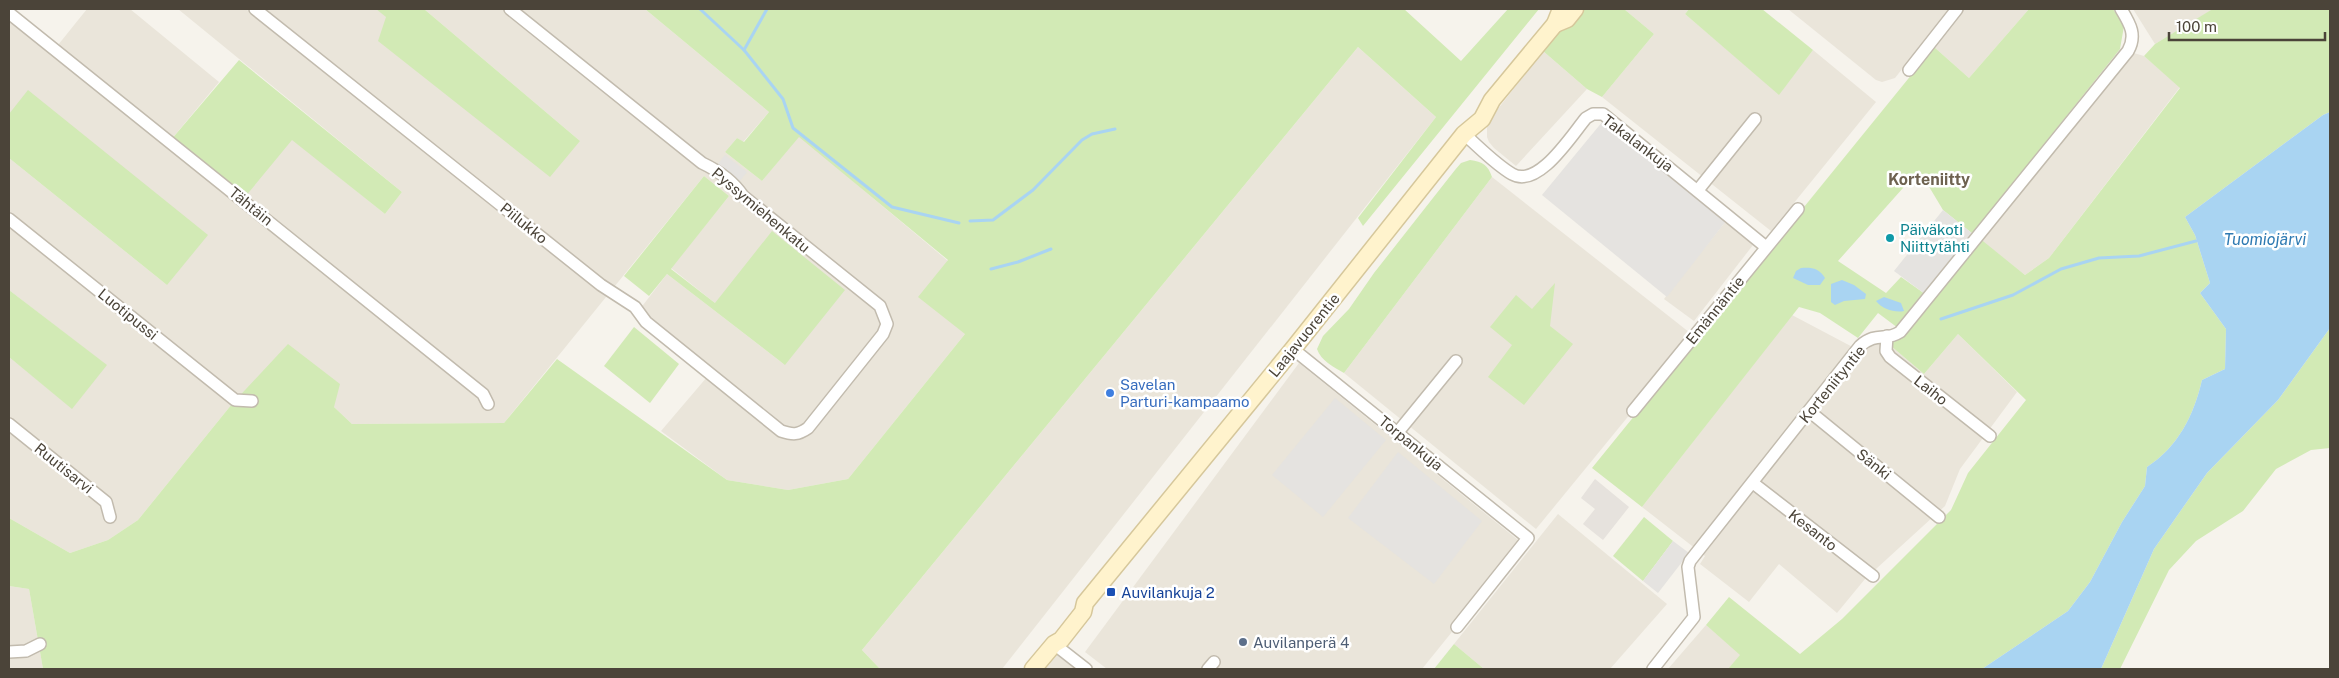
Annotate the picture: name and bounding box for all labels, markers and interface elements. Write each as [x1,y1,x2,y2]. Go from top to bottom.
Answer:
scale bar [2169,10,2325,42]
text: 100 m [2176,18,2217,35]
street label: Takalankuja [1600,111,1676,175]
street label: Pyssymiehenkatu [709,164,813,256]
district label: Korteniitty [1888,170,1970,189]
street label: Tähtäin [226,183,276,229]
street label: Piilukko [497,199,551,247]
place label: Päiväkoti Niittytähti [1900,221,1970,255]
water label: Tuomiojärvi [2224,230,2306,249]
marker: Päiväkoti Niittytähti [1884,232,1896,244]
street label: Emännäntie [1682,273,1748,347]
street label: Luotipussi [95,285,161,343]
street label: Laajavuorentie [1265,290,1343,380]
street label: Korteniityntie [1796,342,1868,426]
street label: Laiho [1911,372,1951,408]
place label: Savelan Parturi-kampaamo [1120,376,1250,410]
marker: Savelan Parturi-kampaamo [1104,387,1116,399]
street label: Torpankuja [1376,412,1446,474]
street label: Ruutisarvi [31,439,97,497]
street label: Sänki [1853,445,1895,483]
street label: Kesanto [1785,506,1841,554]
place label: Auvilankuja 2 [1121,584,1215,601]
marker: Auvilankuja 2 [1105,586,1117,598]
place label: Auvilanperä 4 [1253,634,1349,651]
marker: Auvilanperä 4 [1237,636,1249,648]

